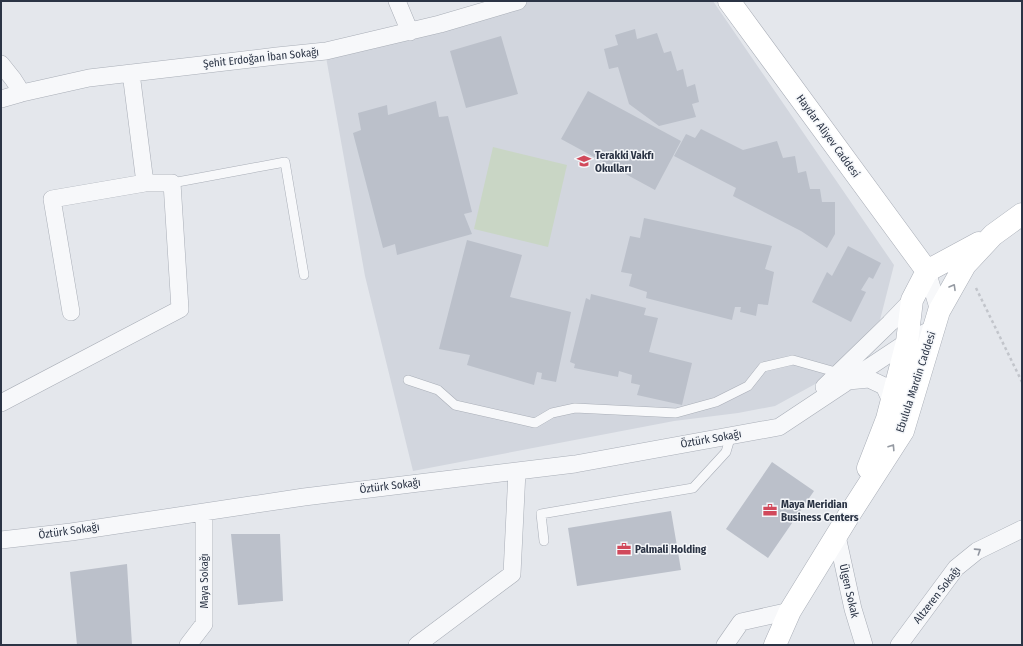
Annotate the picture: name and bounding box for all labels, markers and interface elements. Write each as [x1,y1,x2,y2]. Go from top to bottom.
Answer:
street label: Şehit Erdoğan İban Sokağı [202,44,320,71]
street label: Haydar Aliyev Caddesi [794,92,863,180]
place label: Terakki Vakfı Okulları [595,149,654,175]
school or university icon: Terakki Vakfı Okulları [576,153,592,169]
one-way arrow [948,284,955,291]
street label: Ebulula Mardin Caddesi [894,330,939,434]
street label: Öztürk Sokağı [680,427,742,451]
one-way arrow [888,444,895,451]
street label: Öztürk Sokağı [359,476,421,496]
place label: Maya Meridian Business Centers [781,498,859,524]
office icon: Maya Meridian Business Centers [762,502,778,518]
street label: Öztürk Sokağı [38,520,100,542]
office icon: Palmali Holding [616,541,632,557]
place label: Palmali Holding [635,543,707,556]
one-way arrow [973,549,980,556]
street label: Maya Sokağı [198,553,211,609]
street label: Ülgen Sokak [836,563,862,620]
street label: Altzeren Sokağı [911,564,963,626]

